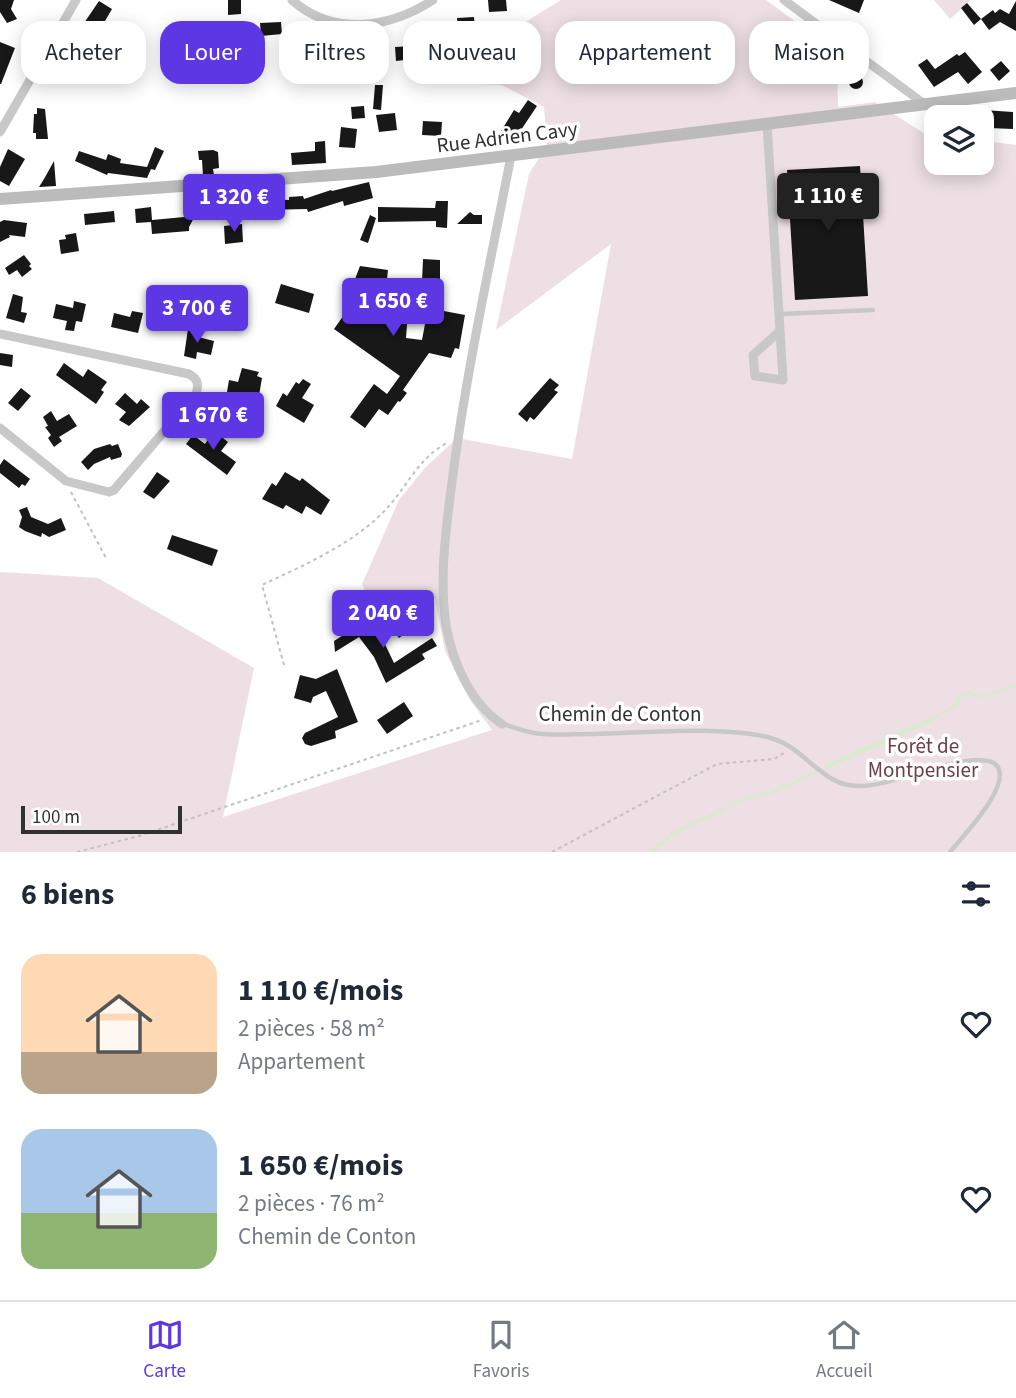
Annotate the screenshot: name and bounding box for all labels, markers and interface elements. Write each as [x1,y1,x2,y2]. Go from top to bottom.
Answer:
chip: Acheter [21,21,146,84]
chip: Louer [160,21,265,84]
chip: Filtres [279,21,389,84]
chip: Nouveau [403,21,541,84]
chip: Appartement [555,21,735,84]
chip: Maison [749,21,869,84]
map controls [924,105,994,175]
button: layers [924,105,994,175]
street label: Rue Adrien Cavy [435,113,579,161]
pin: 1 320 € [169,174,299,234]
pin: 1 110 € [763,174,893,233]
text: 1 110 € [793,179,863,212]
text: 1 320 € [199,180,269,213]
pin: 1 650 € [328,278,458,338]
text: 1 650 € [358,284,428,317]
pin: 3 700 € [132,286,262,345]
text: 3 700 € [162,291,232,324]
pin: 1 670 € [148,392,278,452]
text: 1 670 € [178,398,248,431]
pin: 2 040 € [318,590,448,650]
text: 2 040 € [348,596,418,629]
street label: Chemin de Conton [539,699,701,729]
park label: Forêt de Montpensier [868,731,979,785]
scale bar [21,803,182,835]
text: 100 m [32,804,80,831]
text: 6 biens [21,873,114,916]
icon: filters [957,875,995,913]
text: 1 110 €/mois [238,969,403,1012]
icon: home [77,982,161,1066]
icon: heart [957,1005,995,1043]
text: 2 pièces · 58 m² [238,1012,385,1045]
text: Appartement [238,1045,365,1078]
text: 1 650 €/mois [238,1144,403,1187]
icon: home [77,1157,161,1241]
icon: heart [957,1180,995,1218]
text: 2 pièces · 76 m² [238,1187,385,1220]
text: Chemin de Conton [238,1220,416,1253]
tab: Carte [143,1316,186,1385]
tab: Favoris [473,1316,529,1385]
tab: Accueil [816,1316,873,1385]

